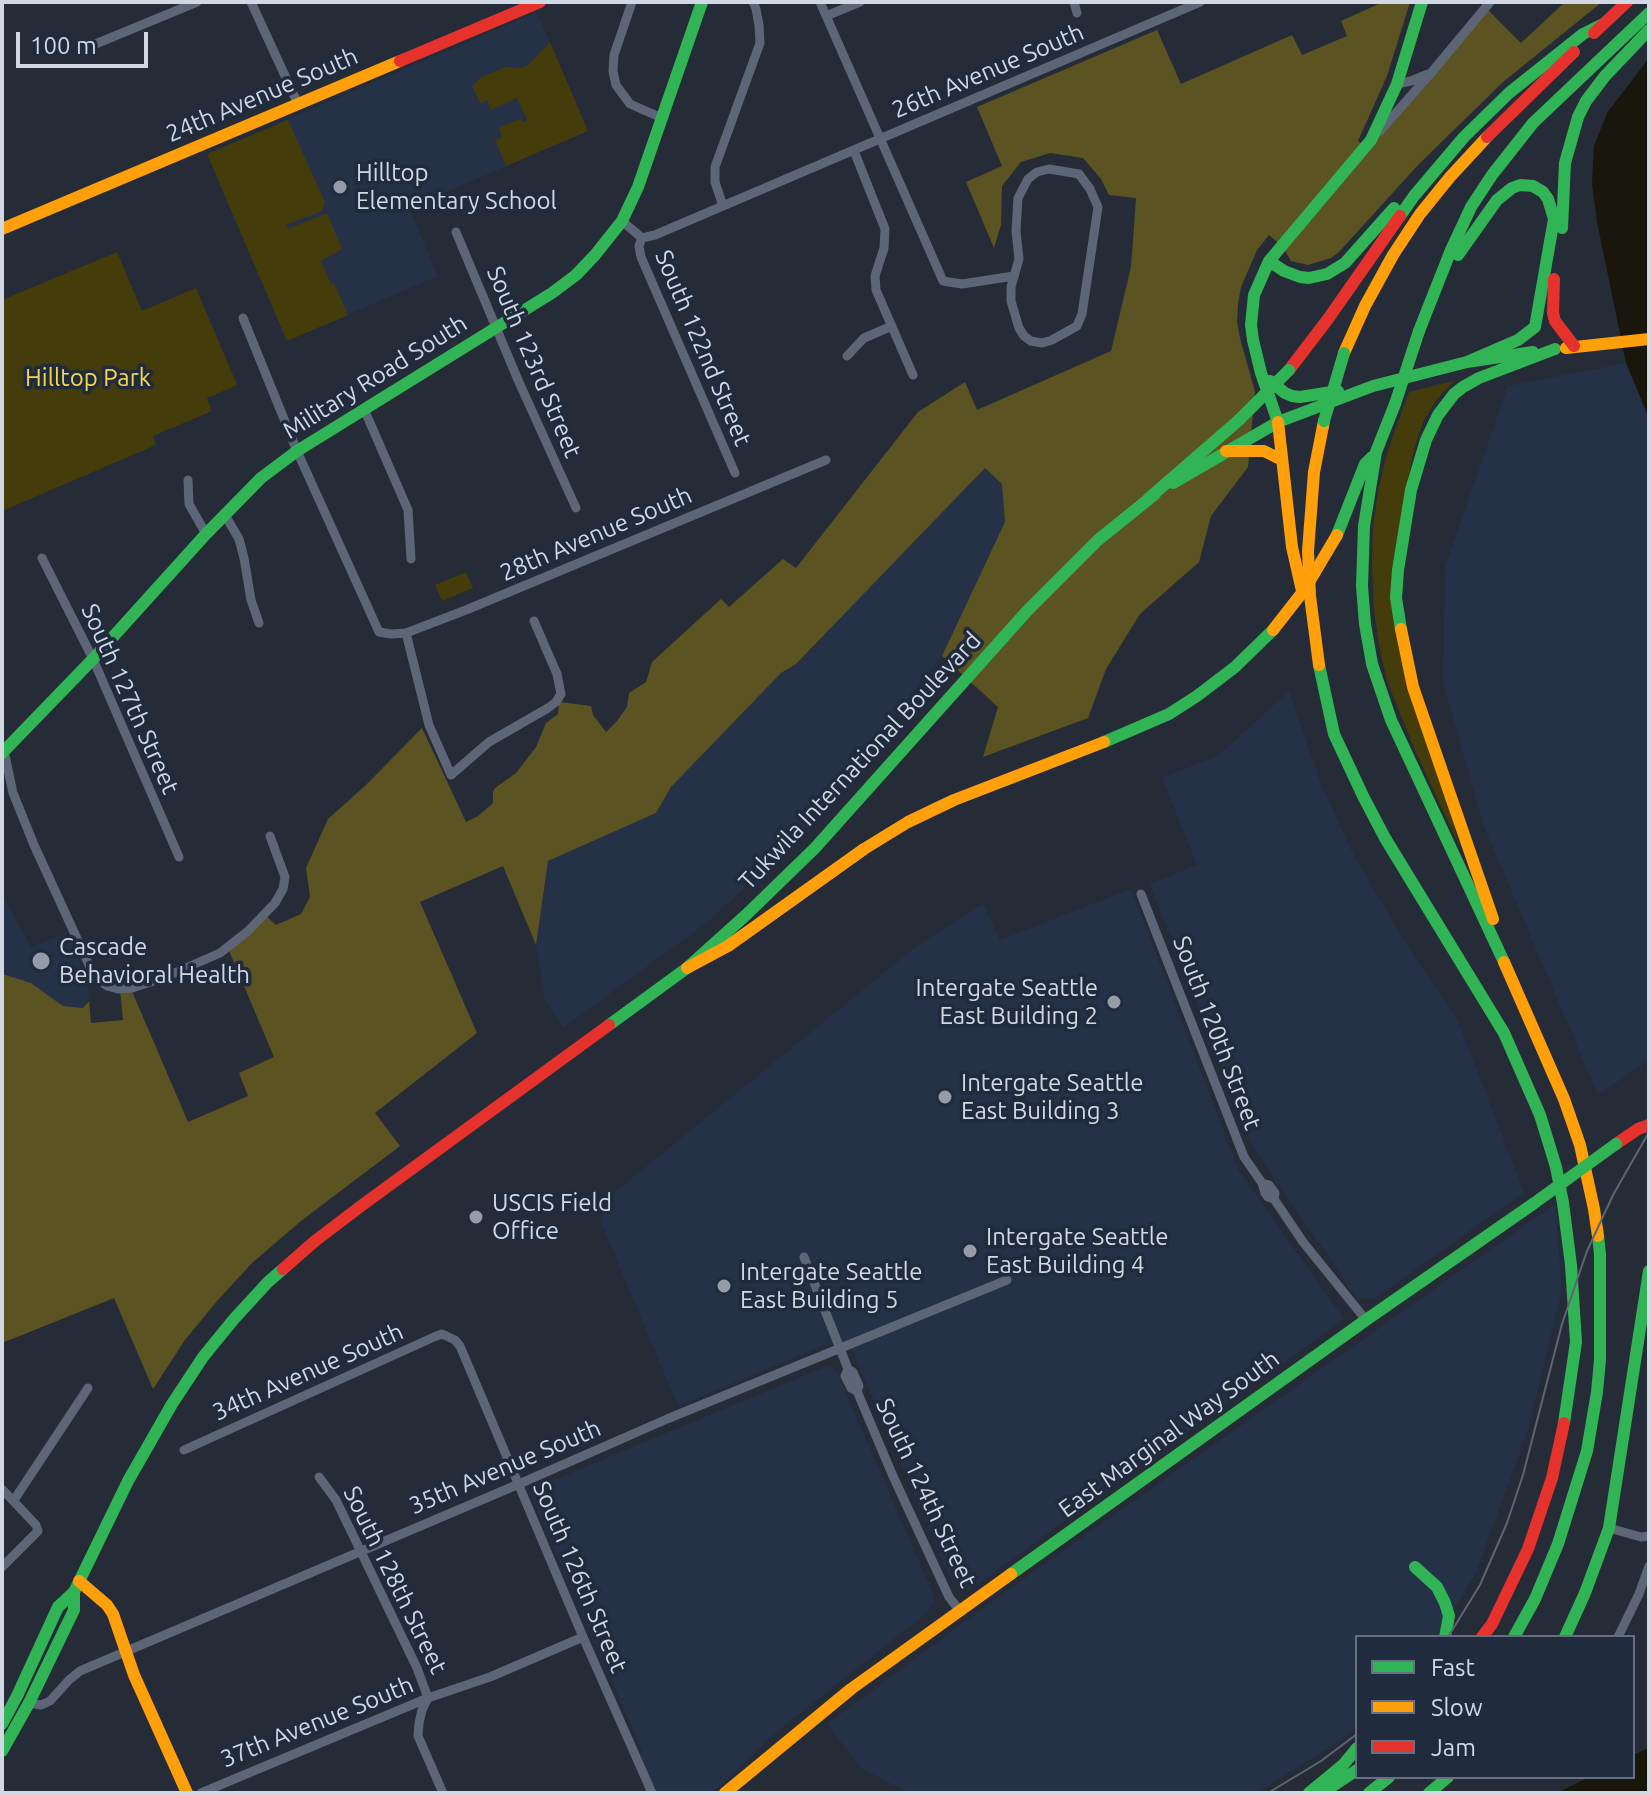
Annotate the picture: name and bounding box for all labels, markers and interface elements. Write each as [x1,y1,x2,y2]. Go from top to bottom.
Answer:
scale bar [20,16,152,66]
street label: 26th Avenue South [888,18,1088,124]
text: 100 m [30,32,97,59]
street label: 24th Avenue South [162,42,362,148]
place label: Hilltop Elementary School [356,159,557,215]
marker: Hilltop Elementary School [331,178,349,196]
street label: South 122nd Street [649,246,757,450]
street label: South 123rd Street [481,262,587,462]
street label: Military Road South [278,309,472,445]
park label: Hilltop Park [25,364,151,392]
street label: 28th Avenue South [496,481,696,587]
street label: South 127th Street [75,599,185,799]
street label: Tukwila International Boulevard [733,626,987,896]
street label: South 120th Street [1167,932,1267,1134]
place label: Cascade Behavioral Health [59,933,250,989]
marker: Cascade Behavioral Health [30,950,52,972]
place label: Intergate Seattle East Building 2 [916,974,1098,1030]
marker: Intergate Seattle East Building 2 [1105,993,1123,1011]
place label: Intergate Seattle East Building 3 [961,1069,1143,1125]
marker: Intergate Seattle East Building 3 [936,1088,954,1106]
place label: USCIS Field Office [492,1189,612,1245]
marker: USCIS Field Office [467,1208,485,1226]
place label: Intergate Seattle East Building 4 [986,1223,1168,1279]
marker: Intergate Seattle East Building 4 [961,1242,979,1260]
place label: Intergate Seattle East Building 5 [740,1258,922,1314]
marker: Intergate Seattle East Building 5 [715,1277,733,1295]
street label: 34th Avenue South [208,1317,408,1427]
street label: East Marginal Way South [1053,1344,1285,1524]
street label: South 124th Street [870,1394,982,1592]
street label: 35th Avenue South [405,1414,605,1520]
street label: South 126th Street [527,1477,633,1677]
street label: South 128th Street [337,1481,453,1679]
legend [1355,1635,1635,1779]
text: Fast [1431,1654,1475,1681]
street label: 37th Avenue South [216,1670,418,1774]
text: Slow [1431,1694,1483,1721]
text: Jam [1431,1734,1476,1761]

